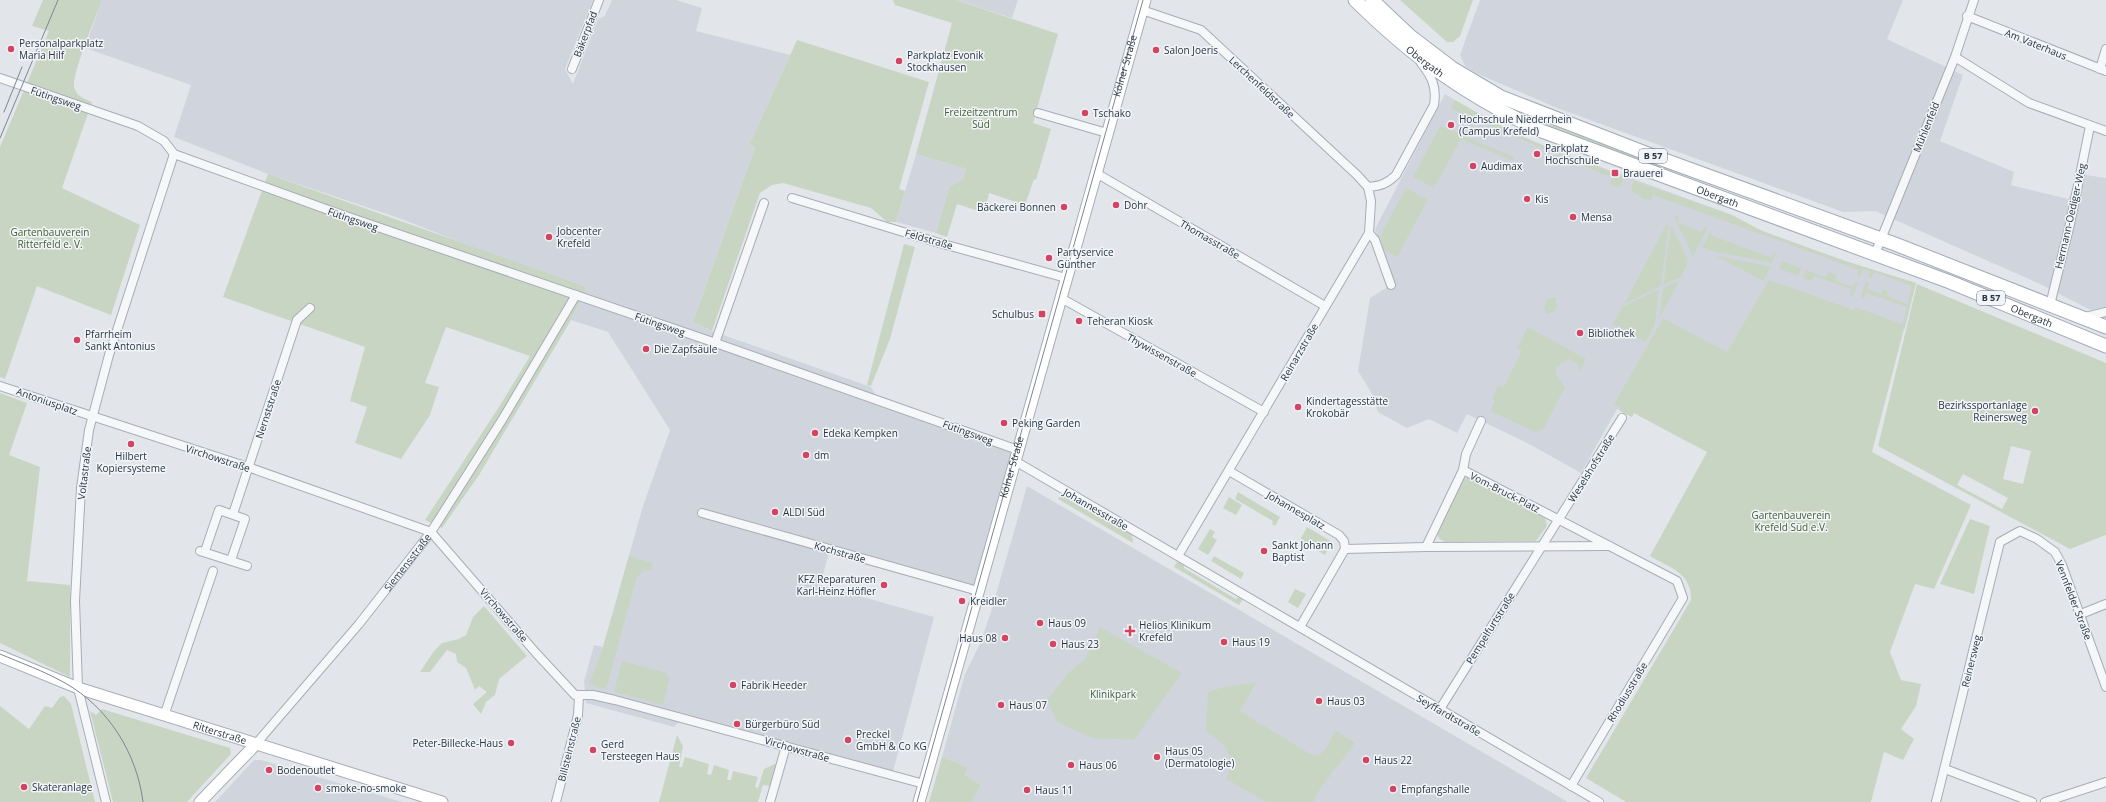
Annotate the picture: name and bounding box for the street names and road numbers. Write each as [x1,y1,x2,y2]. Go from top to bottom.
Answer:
street label: Bäkerpfad [570,9,600,59]
street label: Am Vaterhaus [2003,25,2069,63]
street label: Kölner Straße [1109,33,1140,98]
street label: Obergath [1403,42,1447,80]
street label: Lerchenfeldstraße [1226,53,1298,121]
street label: Fütingsweg [29,83,84,113]
street label: Mühlenfeld [1910,100,1942,154]
road number: B 57 [1639,149,1667,163]
street label: Hermann-Oediger-Weg [2051,161,2089,270]
street label: Obergath [1694,182,1741,210]
street label: Fütingsweg [326,204,381,234]
street label: Thomasstraße [1177,216,1243,262]
street label: Feldstraße [903,225,955,253]
road number: B 57 [1977,291,2005,305]
street label: Obergath [2009,301,2055,330]
street label: Fütingsweg [633,309,688,339]
street label: Reinarzstraße [1277,320,1321,383]
street label: Thywissenstraße [1124,330,1200,380]
street label: Nernststraße [252,377,284,440]
street label: Antoniusplatz [14,384,80,418]
street label: Fütingsweg [941,416,996,448]
street label: Weselshofstraße [1564,431,1618,505]
street label: Kölner Straße [996,434,1027,500]
street label: Virchowstraße [184,441,252,475]
street label: Voltastraße [74,445,94,500]
street label: Vom-Bruck-Platz [1468,468,1543,516]
street label: Johannesstraße [1060,484,1131,533]
street label: Johannesplatz [1263,487,1328,533]
street label: Siemensstraße [380,530,434,594]
street label: Kochstraße [813,538,868,566]
street label: Vennfelder Straße [2052,558,2096,642]
street label: Virchowstraße [477,585,532,645]
street label: Pempelfurtstraße [1462,589,1518,667]
street label: Reinersweg [1958,633,1984,689]
street label: Rhodiusstraße [1604,659,1651,725]
street label: Seyffardtstraße [1414,691,1484,739]
street label: Billsteinstraße [554,715,584,783]
street label: Ritterstraße [191,717,249,748]
street label: Virchowstraße [763,733,832,765]

